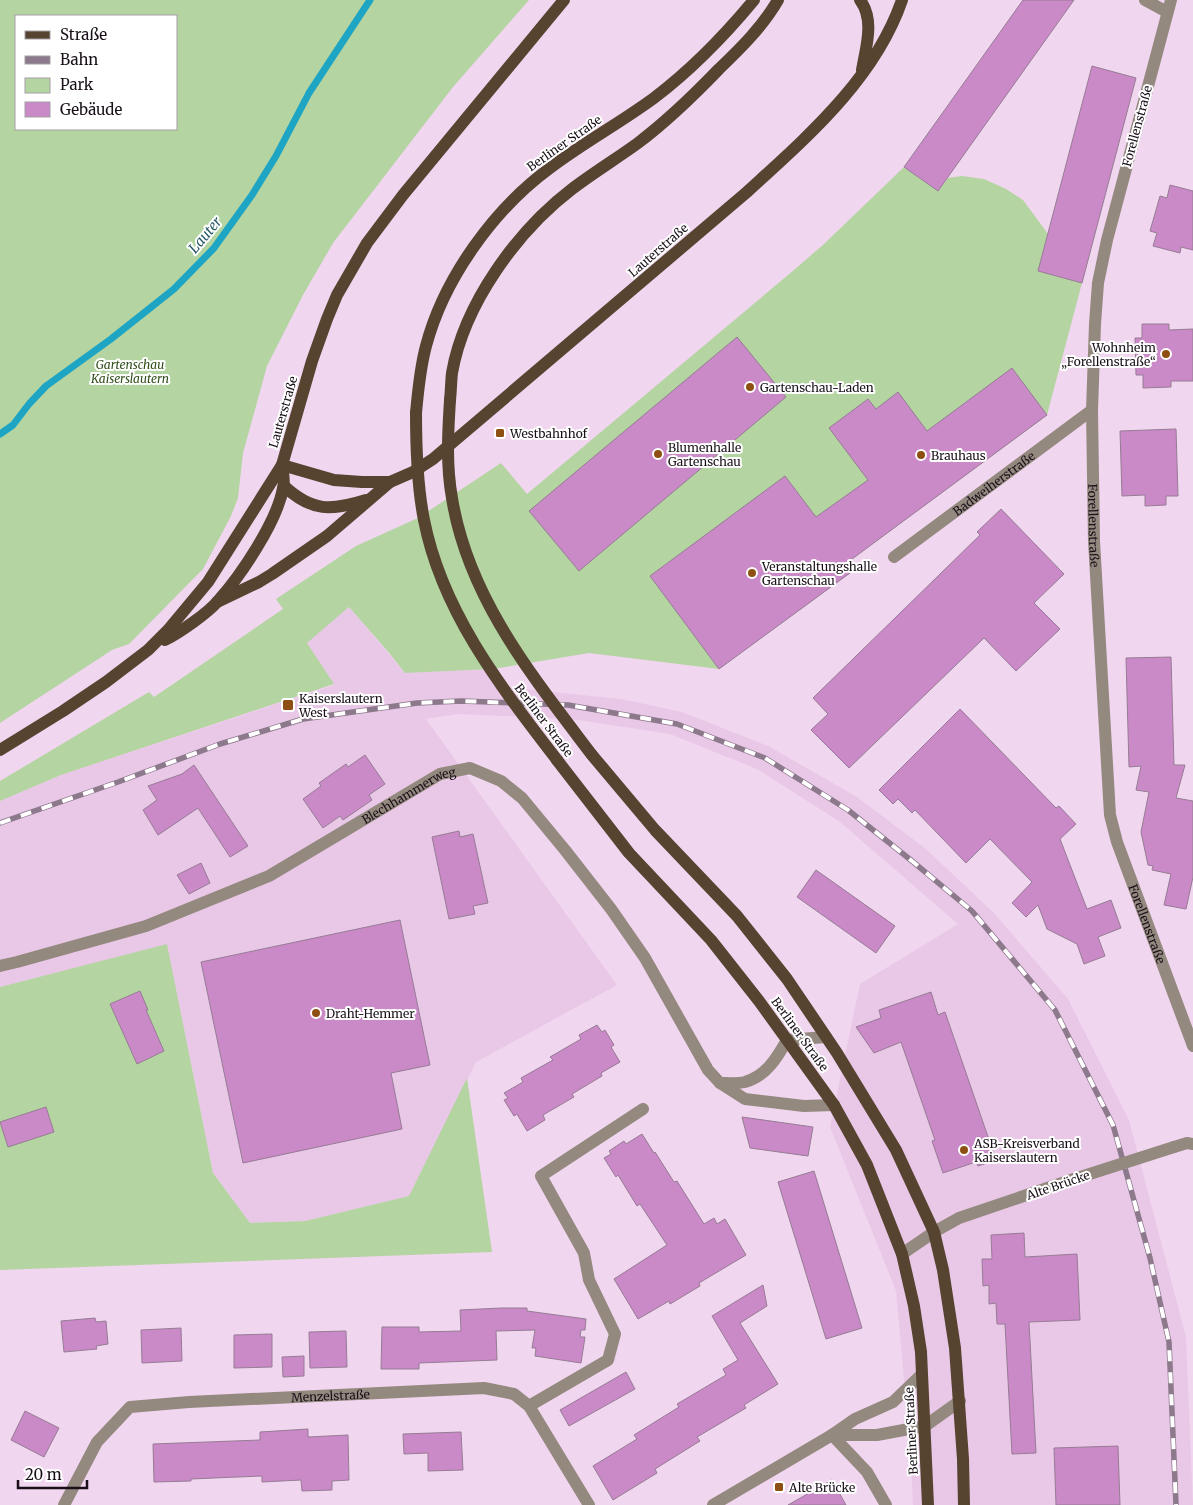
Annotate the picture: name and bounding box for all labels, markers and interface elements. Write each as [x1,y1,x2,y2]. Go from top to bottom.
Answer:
legend [15,15,178,130]
text: Straße [60,25,107,44]
text: Bahn [60,50,98,69]
text: Park [60,75,94,94]
street label: Forellenstraße [1119,84,1155,168]
text: Gebäude [60,100,123,119]
street label: Berliner Straße [524,112,604,174]
water label: Lauter [185,213,226,257]
street label: Lauterstraße [625,220,691,280]
place label: Wohnheim „Forellenstraße“ [1061,340,1156,370]
marker: Wohnheim „Forellenstraße“ [1160,348,1172,360]
park label: Gartenschau Kaiserslautern [90,357,169,386]
street label: Lauterstraße [266,374,300,450]
place label: Gartenschau-Laden [760,380,874,395]
marker: Gartenschau-Laden [744,381,756,393]
place label: Westbahnhof [509,426,588,441]
marker: Westbahnhof [494,427,506,439]
place label: Blumenhalle Gartenschau [668,440,741,469]
marker: Blumenhalle Gartenschau [652,448,664,460]
place label: Brauhaus [931,448,986,463]
street label: Badweiherstraße [950,448,1038,518]
marker: Brauhaus [915,449,927,461]
street label: Forellenstraße [1086,484,1103,568]
place label: Veranstaltungshalle Gartenschau [761,559,877,588]
marker: Veranstaltungshalle Gartenschau [746,567,758,579]
street label: Berliner Straße [512,681,576,759]
place label: Kaiserslautern West [298,691,383,720]
marker: Kaiserslautern West [281,698,295,712]
street label: Blechhammerweg [359,763,457,827]
street label: Forellenstraße [1126,882,1169,965]
street label: Berliner Straße [768,994,832,1074]
place label: Draht-Hemmer [326,1006,415,1021]
marker: Draht-Hemmer [310,1007,322,1019]
place label: ASB-Kreisverband Kaiserslautern [973,1136,1080,1165]
marker: ASB-Kreisverband Kaiserslautern [958,1144,970,1156]
street label: Alte Brücke [1023,1167,1092,1203]
street label: Menzelstraße [291,1386,370,1405]
street label: Berliner Straße [901,1387,921,1475]
scale bar [18,1458,86,1490]
text: 20 m [25,1465,62,1484]
place label: Alte Brücke [788,1480,855,1495]
marker: Alte Brücke [773,1481,785,1493]

